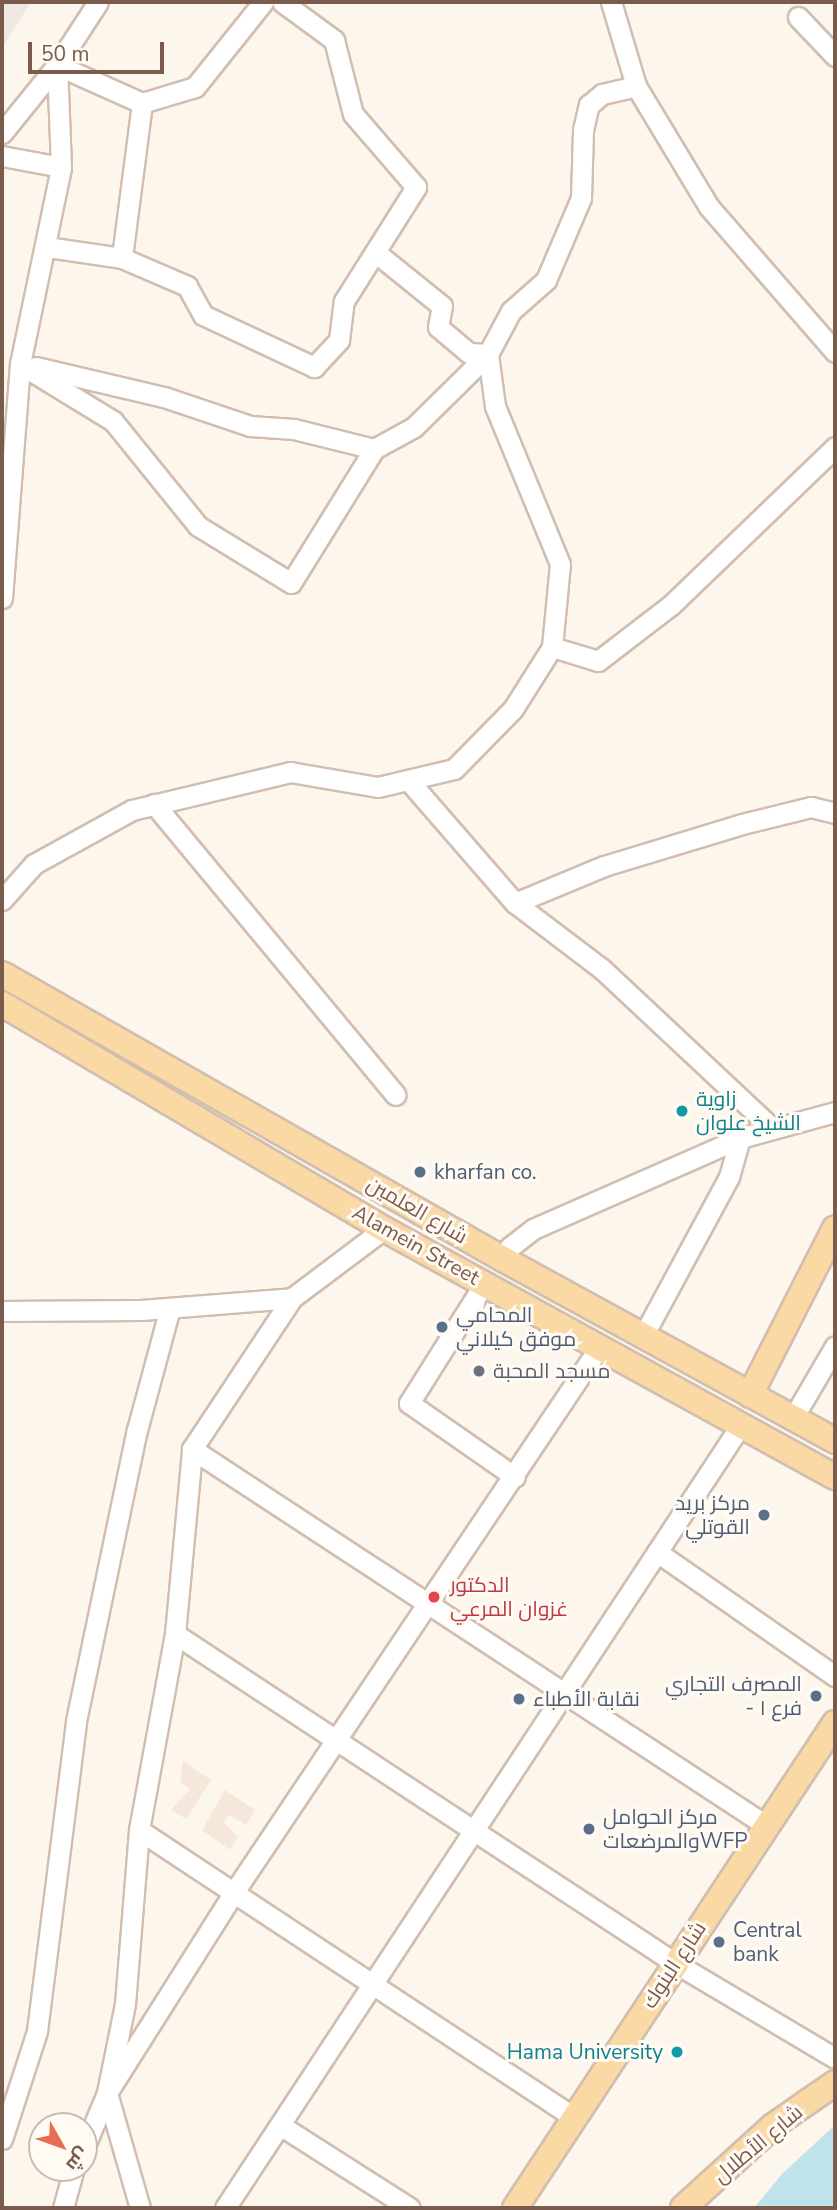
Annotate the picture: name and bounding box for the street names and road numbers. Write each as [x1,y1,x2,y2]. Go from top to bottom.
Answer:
street label: شارع العلمين [362,1171,472,1249]
street label: Alamein Street [348,1200,484,1290]
street label: شارع البنوك [637,1917,711,2013]
street label: شارع الأطلال [708,2099,808,2189]

